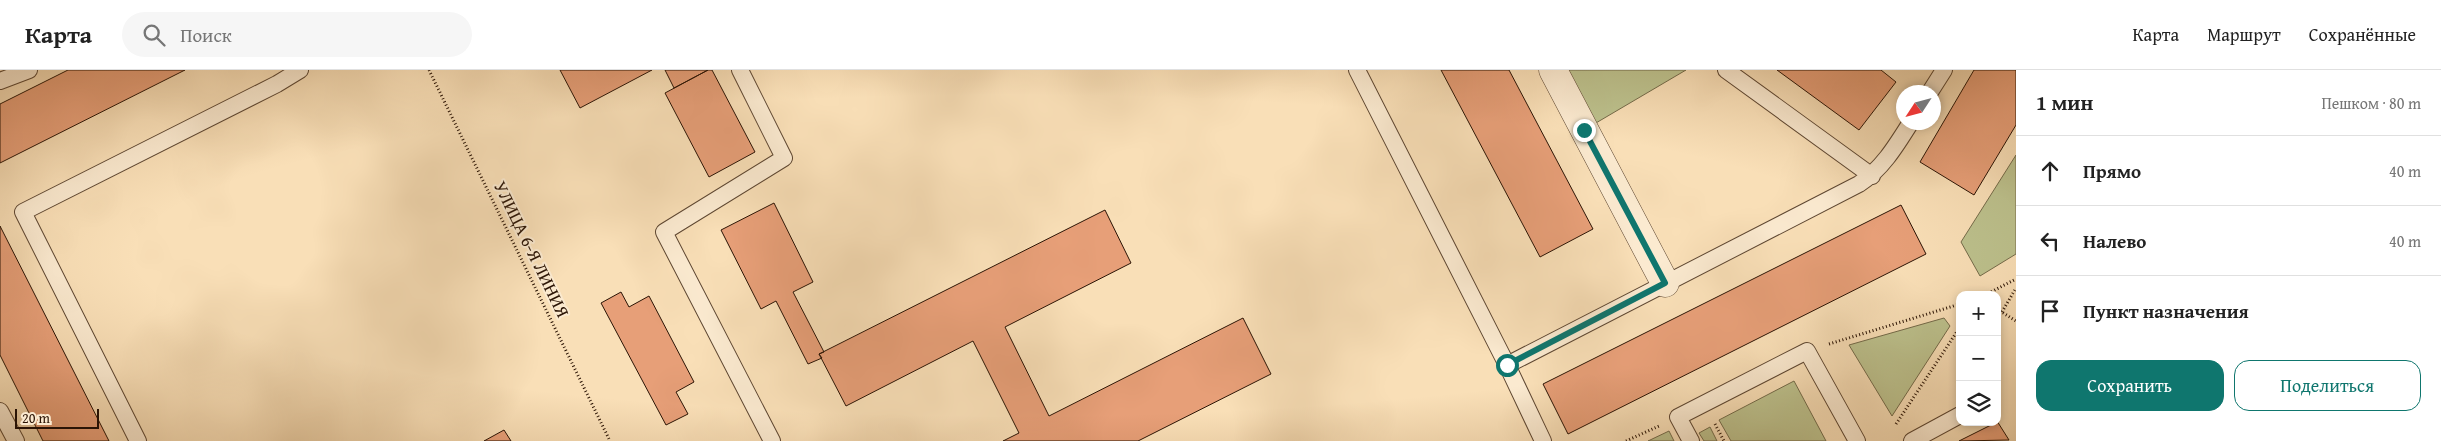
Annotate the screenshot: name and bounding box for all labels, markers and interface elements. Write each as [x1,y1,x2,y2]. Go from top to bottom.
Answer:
search box [122,12,472,57]
text: Карта [25,17,92,52]
icon: search [140,21,168,49]
text: Поиск [180,21,232,49]
text: Карта [2133,21,2179,48]
text: Маршрут [2207,21,2281,48]
text: Сохранённые [2309,21,2416,48]
north arrow [1896,85,1941,130]
text: 1 мин [2036,87,2093,118]
text: Пешком · 80 m [2321,91,2421,115]
route end [1573,119,1596,142]
icon: ahead [2036,157,2064,185]
text: Прямо [2083,157,2141,185]
text: 40 m [2389,159,2421,183]
street label: УЛИЦА 6-Я ЛИНИЯ [487,176,577,322]
icon: left [2036,227,2064,255]
text: Налево [2083,227,2146,255]
text: 40 m [2389,229,2421,253]
map controls [1956,291,2001,426]
button: + [1956,291,2001,336]
icon: arrive [2036,297,2064,325]
text: Пункт назначения [2083,297,2249,325]
button: − [1956,336,2001,381]
route start [1496,354,1519,377]
button: Сохранить [2036,360,2224,411]
button: Поделиться [2234,360,2421,411]
button: layers [1956,381,2001,426]
scale bar [15,406,99,429]
text: 20 m [22,408,50,428]

